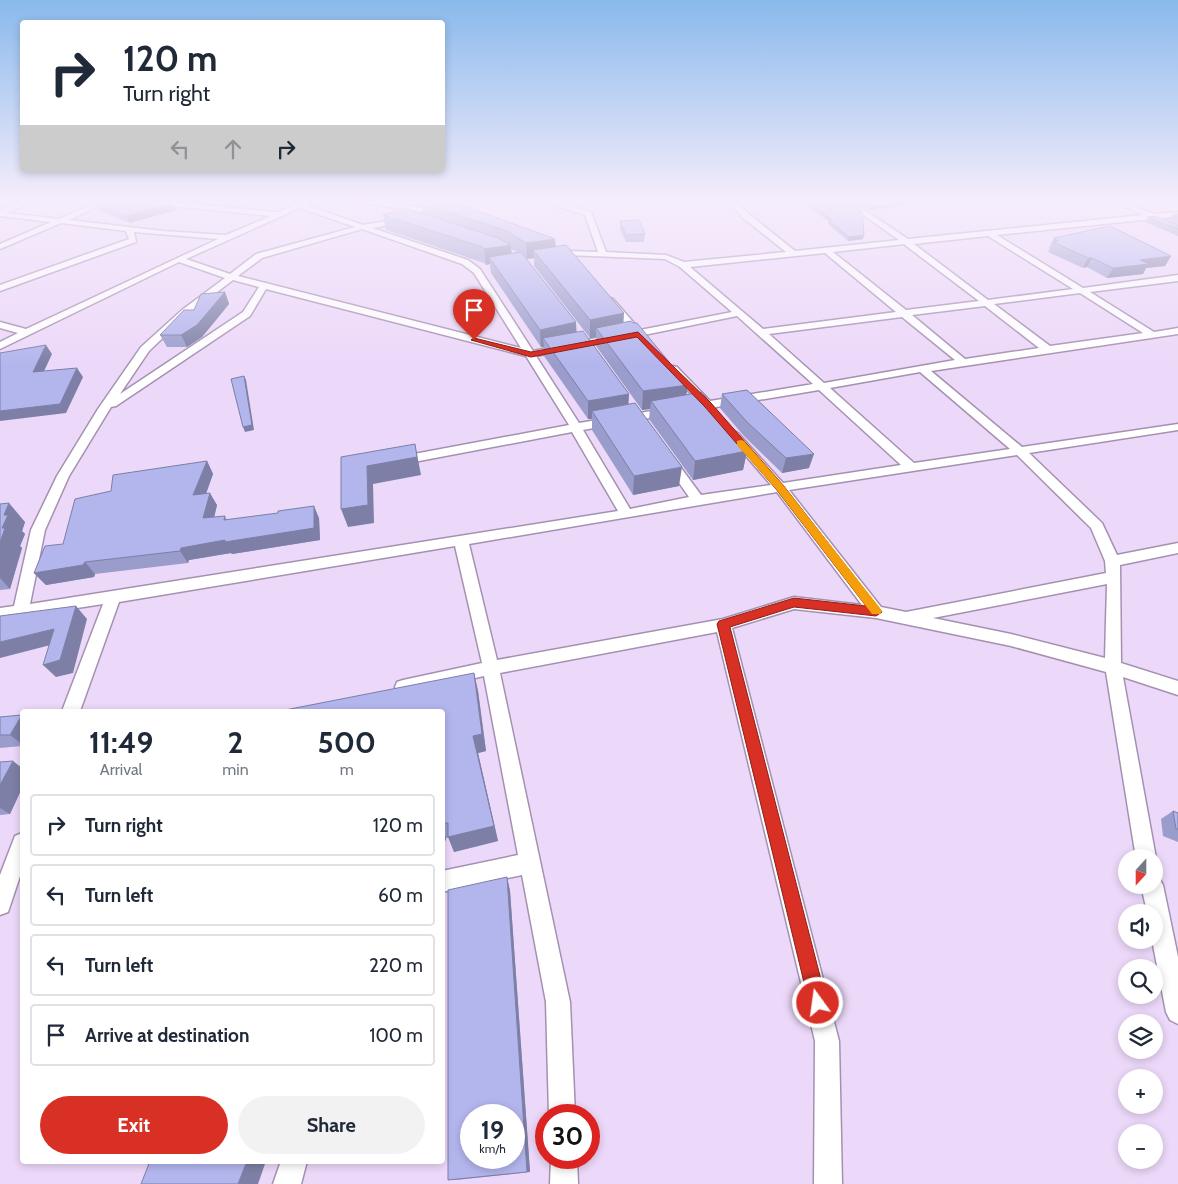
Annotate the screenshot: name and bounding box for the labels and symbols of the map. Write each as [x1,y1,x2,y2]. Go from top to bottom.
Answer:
pin [453,289,495,340]
north arrow [1118,849,1162,894]
position arrow [791,976,843,1028]
speed limit sign: 30 [535,1104,600,1169]

